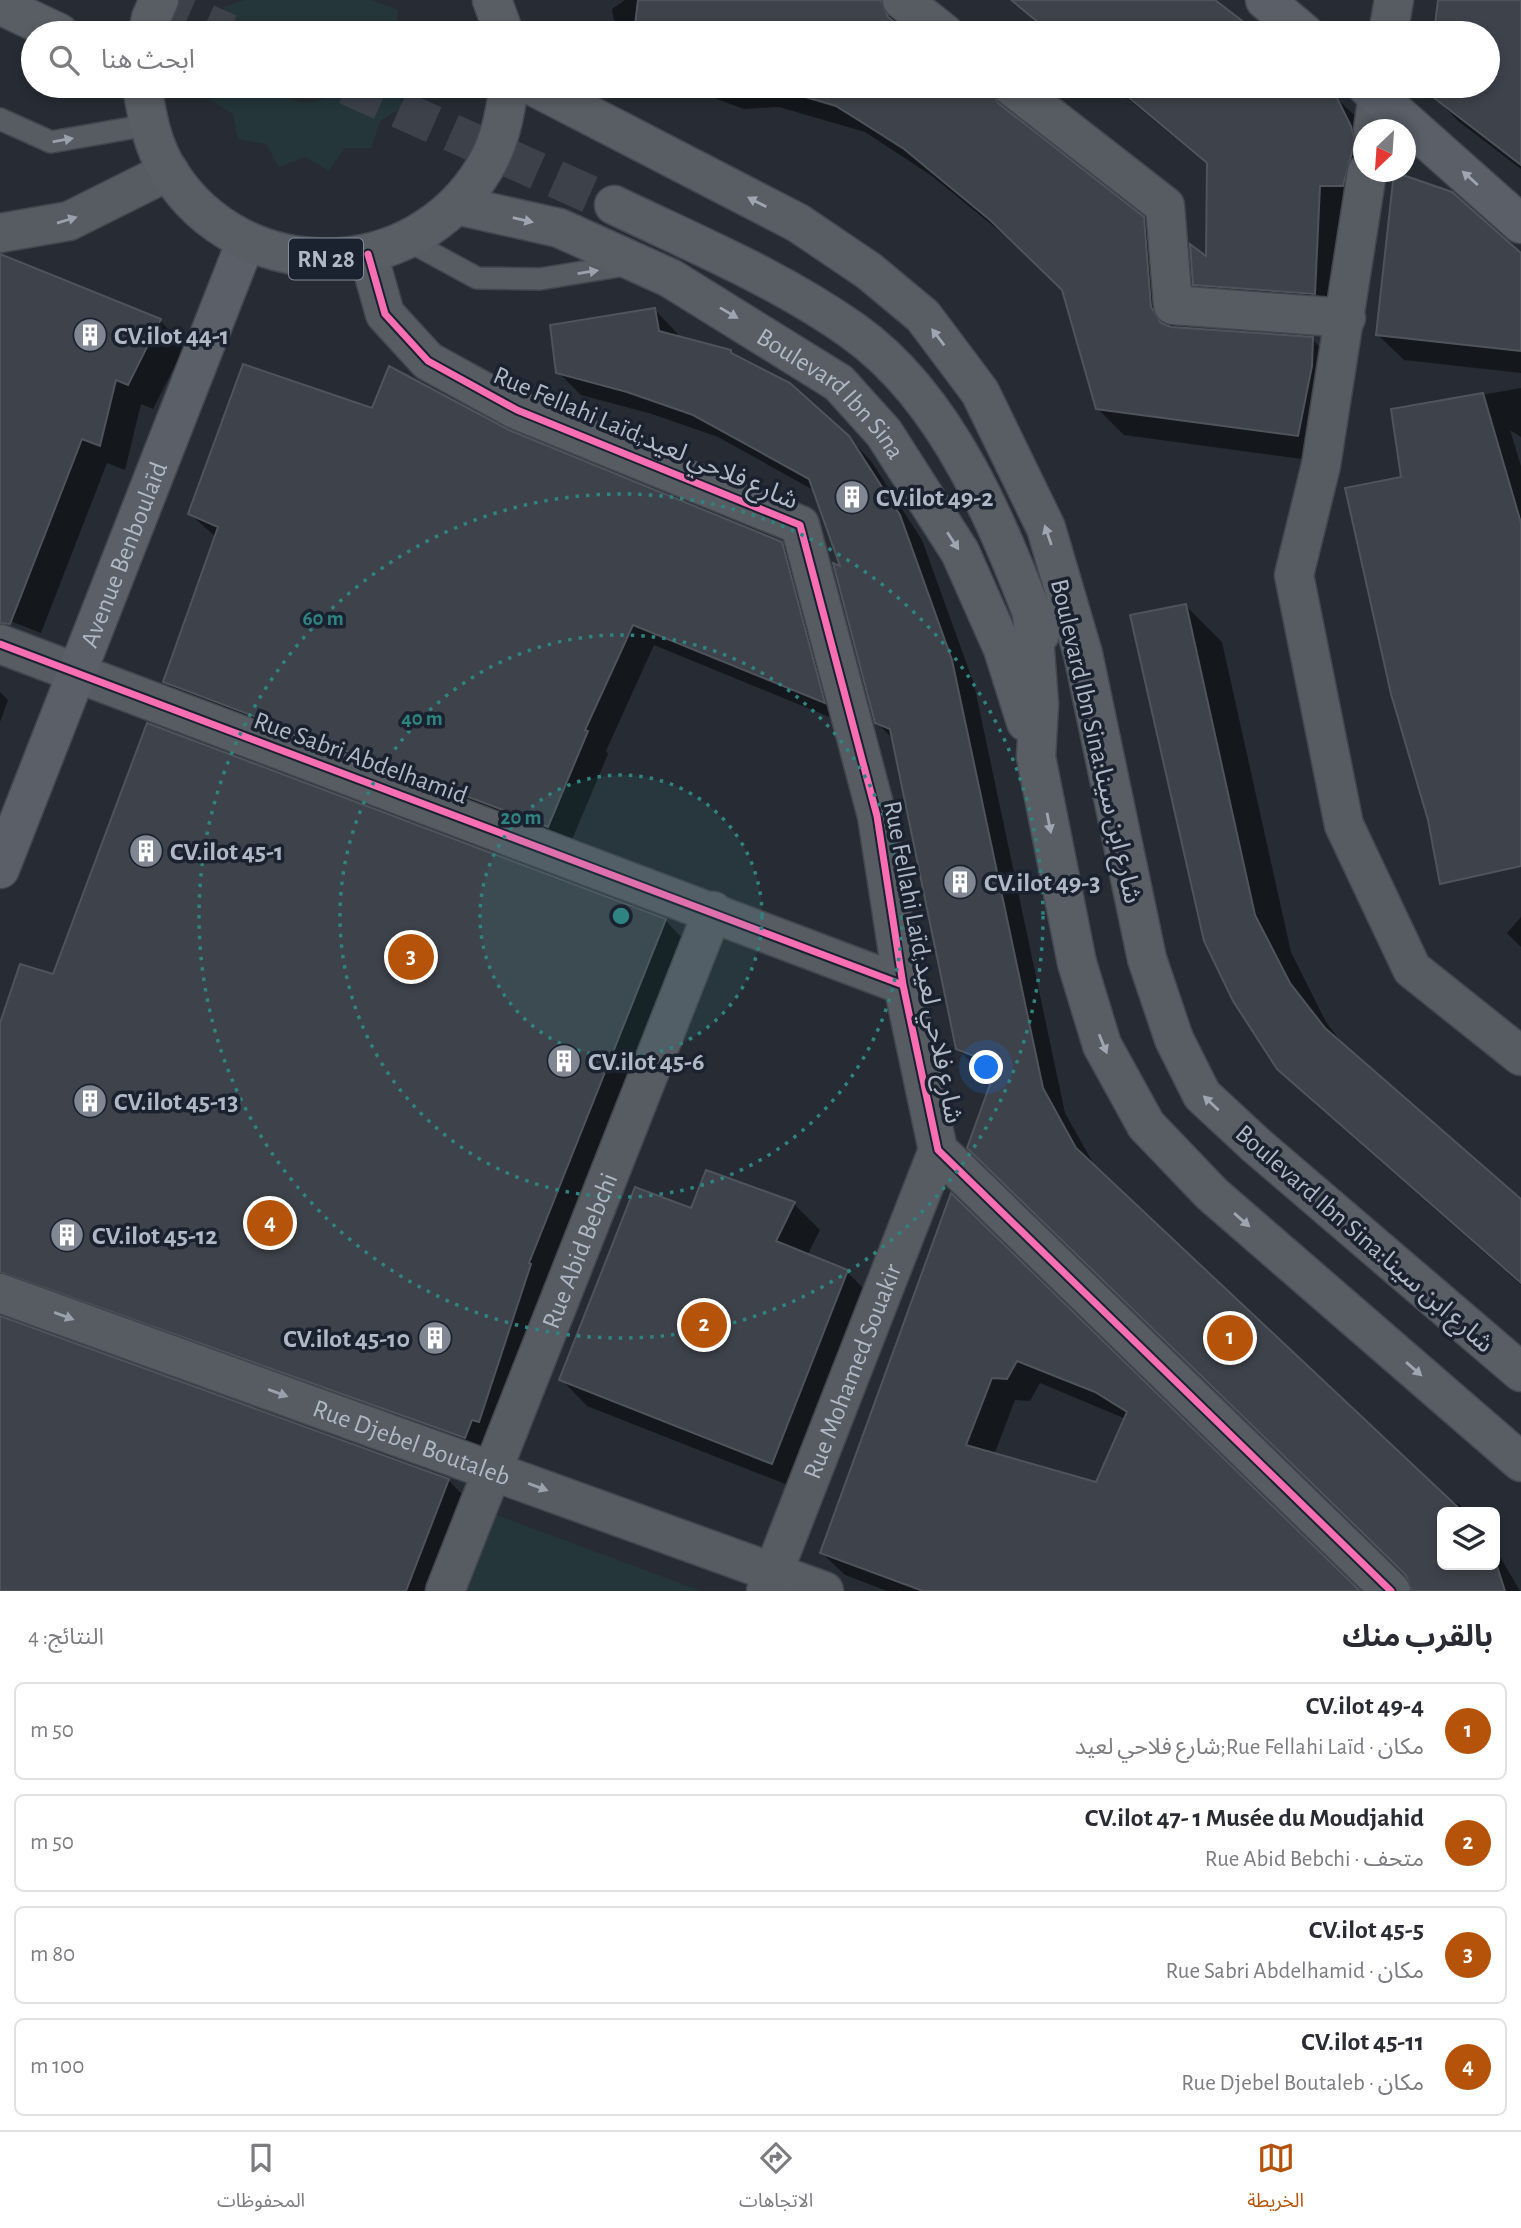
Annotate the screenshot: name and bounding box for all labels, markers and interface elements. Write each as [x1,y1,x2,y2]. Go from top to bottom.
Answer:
search box [21,21,1500,98]
icon: search [45,41,83,79]
text: ابحث هنا [101,47,195,73]
north arrow [1353,119,1416,182]
one-way arrow [52,134,74,145]
one-way arrow [1461,170,1479,186]
one-way arrow [747,197,767,208]
one-way arrow [512,214,534,225]
one-way arrow [56,215,77,225]
road number: RN 28 [289,238,363,280]
one-way arrow [577,266,599,277]
one-way arrow [719,307,739,320]
building icon: CV.ilot 44-1 [71,316,109,354]
place label: CV.ilot 44-1 [114,323,229,349]
street label: Boulevard Ibn Sina [752,323,909,464]
one-way arrow [930,328,945,346]
street label: Rue Fellahi Laïd;شارع فلاحي لعيد [487,362,802,520]
street label: Avenue Benboulaïd [76,458,172,651]
building icon: CV.ilot 49-2 [833,478,871,516]
place label: CV.ilot 49-2 [876,485,994,511]
one-way arrow [1042,524,1053,545]
one-way arrow [947,531,960,551]
street label: Boulevard Ibn Sina:شارع ابن سينا [1041,576,1146,907]
text: 60 m [302,608,344,629]
street label: Rue Sabri Abdelhamid [250,707,471,809]
text: 40 m [401,708,443,729]
street label: Rue Fellahi Laïd;شارع فلاحي لعيد [873,799,967,1127]
text: 20 m [501,807,541,828]
one-way arrow [1044,813,1055,835]
building icon: CV.ilot 45-1 [127,832,165,870]
place label: CV.ilot 45-1 [170,839,283,865]
building icon: CV.ilot 49-3 [941,863,979,901]
place label: CV.ilot 49-3 [984,870,1100,896]
centre of rings [609,904,633,928]
pin: 3 [388,931,434,983]
one-way arrow [1097,1034,1109,1054]
building icon: CV.ilot 45-6 [545,1042,583,1080]
place label: CV.ilot 45-6 [588,1049,705,1075]
your location [969,1050,1003,1084]
building icon: CV.ilot 45-13 [71,1082,109,1120]
place label: CV.ilot 45-13 [114,1089,239,1115]
one-way arrow [1203,1095,1220,1111]
street label: Boulevard Ibn Sina:شارع ابن سينا [1227,1120,1498,1361]
street label: Rue Abid Bebchi [538,1169,622,1332]
pin: 4 [247,1197,293,1249]
one-way arrow [1234,1212,1251,1227]
building icon: CV.ilot 45-12 [48,1216,86,1254]
place label: CV.ilot 45-12 [92,1223,218,1249]
street label: Rue Mohamed Souakir [799,1260,907,1483]
pin: 2 [681,1299,727,1351]
one-way arrow [54,1311,75,1322]
pin: 1 [1207,1312,1253,1364]
building icon: CV.ilot 45-10 [416,1319,454,1357]
place label: CV.ilot 45-10 [283,1326,410,1352]
one-way arrow [1406,1361,1423,1376]
one-way arrow [268,1388,289,1399]
street label: Rue Djebel Boutaleb [309,1395,514,1490]
one-way arrow [528,1482,549,1493]
map controls [1437,1507,1500,1570]
button: layers [1437,1507,1500,1570]
text: بالقرب منك [1342,1622,1493,1652]
text: النتائج: 4 [28,1626,104,1649]
text: CV.ilot 49-4 [1306,1693,1424,1719]
text: 50 m [30,1719,74,1742]
text: 1 [1464,1719,1472,1742]
text: مكان · Rue Fellahi Laïd;شارع فلاحي لعيد [1075,1736,1424,1759]
text: CV.ilot 47- 1 Musée du Moudjahid [1085,1805,1424,1831]
text: 50 m [30,1831,74,1854]
text: 2 [1463,1831,1473,1854]
text: متحف · Rue Abid Bebchi [1205,1848,1424,1871]
text: CV.ilot 45-5 [1309,1917,1424,1943]
text: 80 m [30,1943,75,1966]
text: 3 [1463,1943,1473,1966]
text: مكان · Rue Sabri Abdelhamid [1166,1960,1424,1983]
text: CV.ilot 45-11 [1301,2029,1424,2055]
text: 100 m [30,2055,84,2078]
text: 4 [1462,2055,1474,2078]
text: مكان · Rue Djebel Boutaleb [1181,2072,1424,2095]
tab: المحفوظات [217,2139,305,2221]
tab: الاتجاهات [739,2139,813,2221]
tab: الخريطة [1247,2139,1304,2221]

